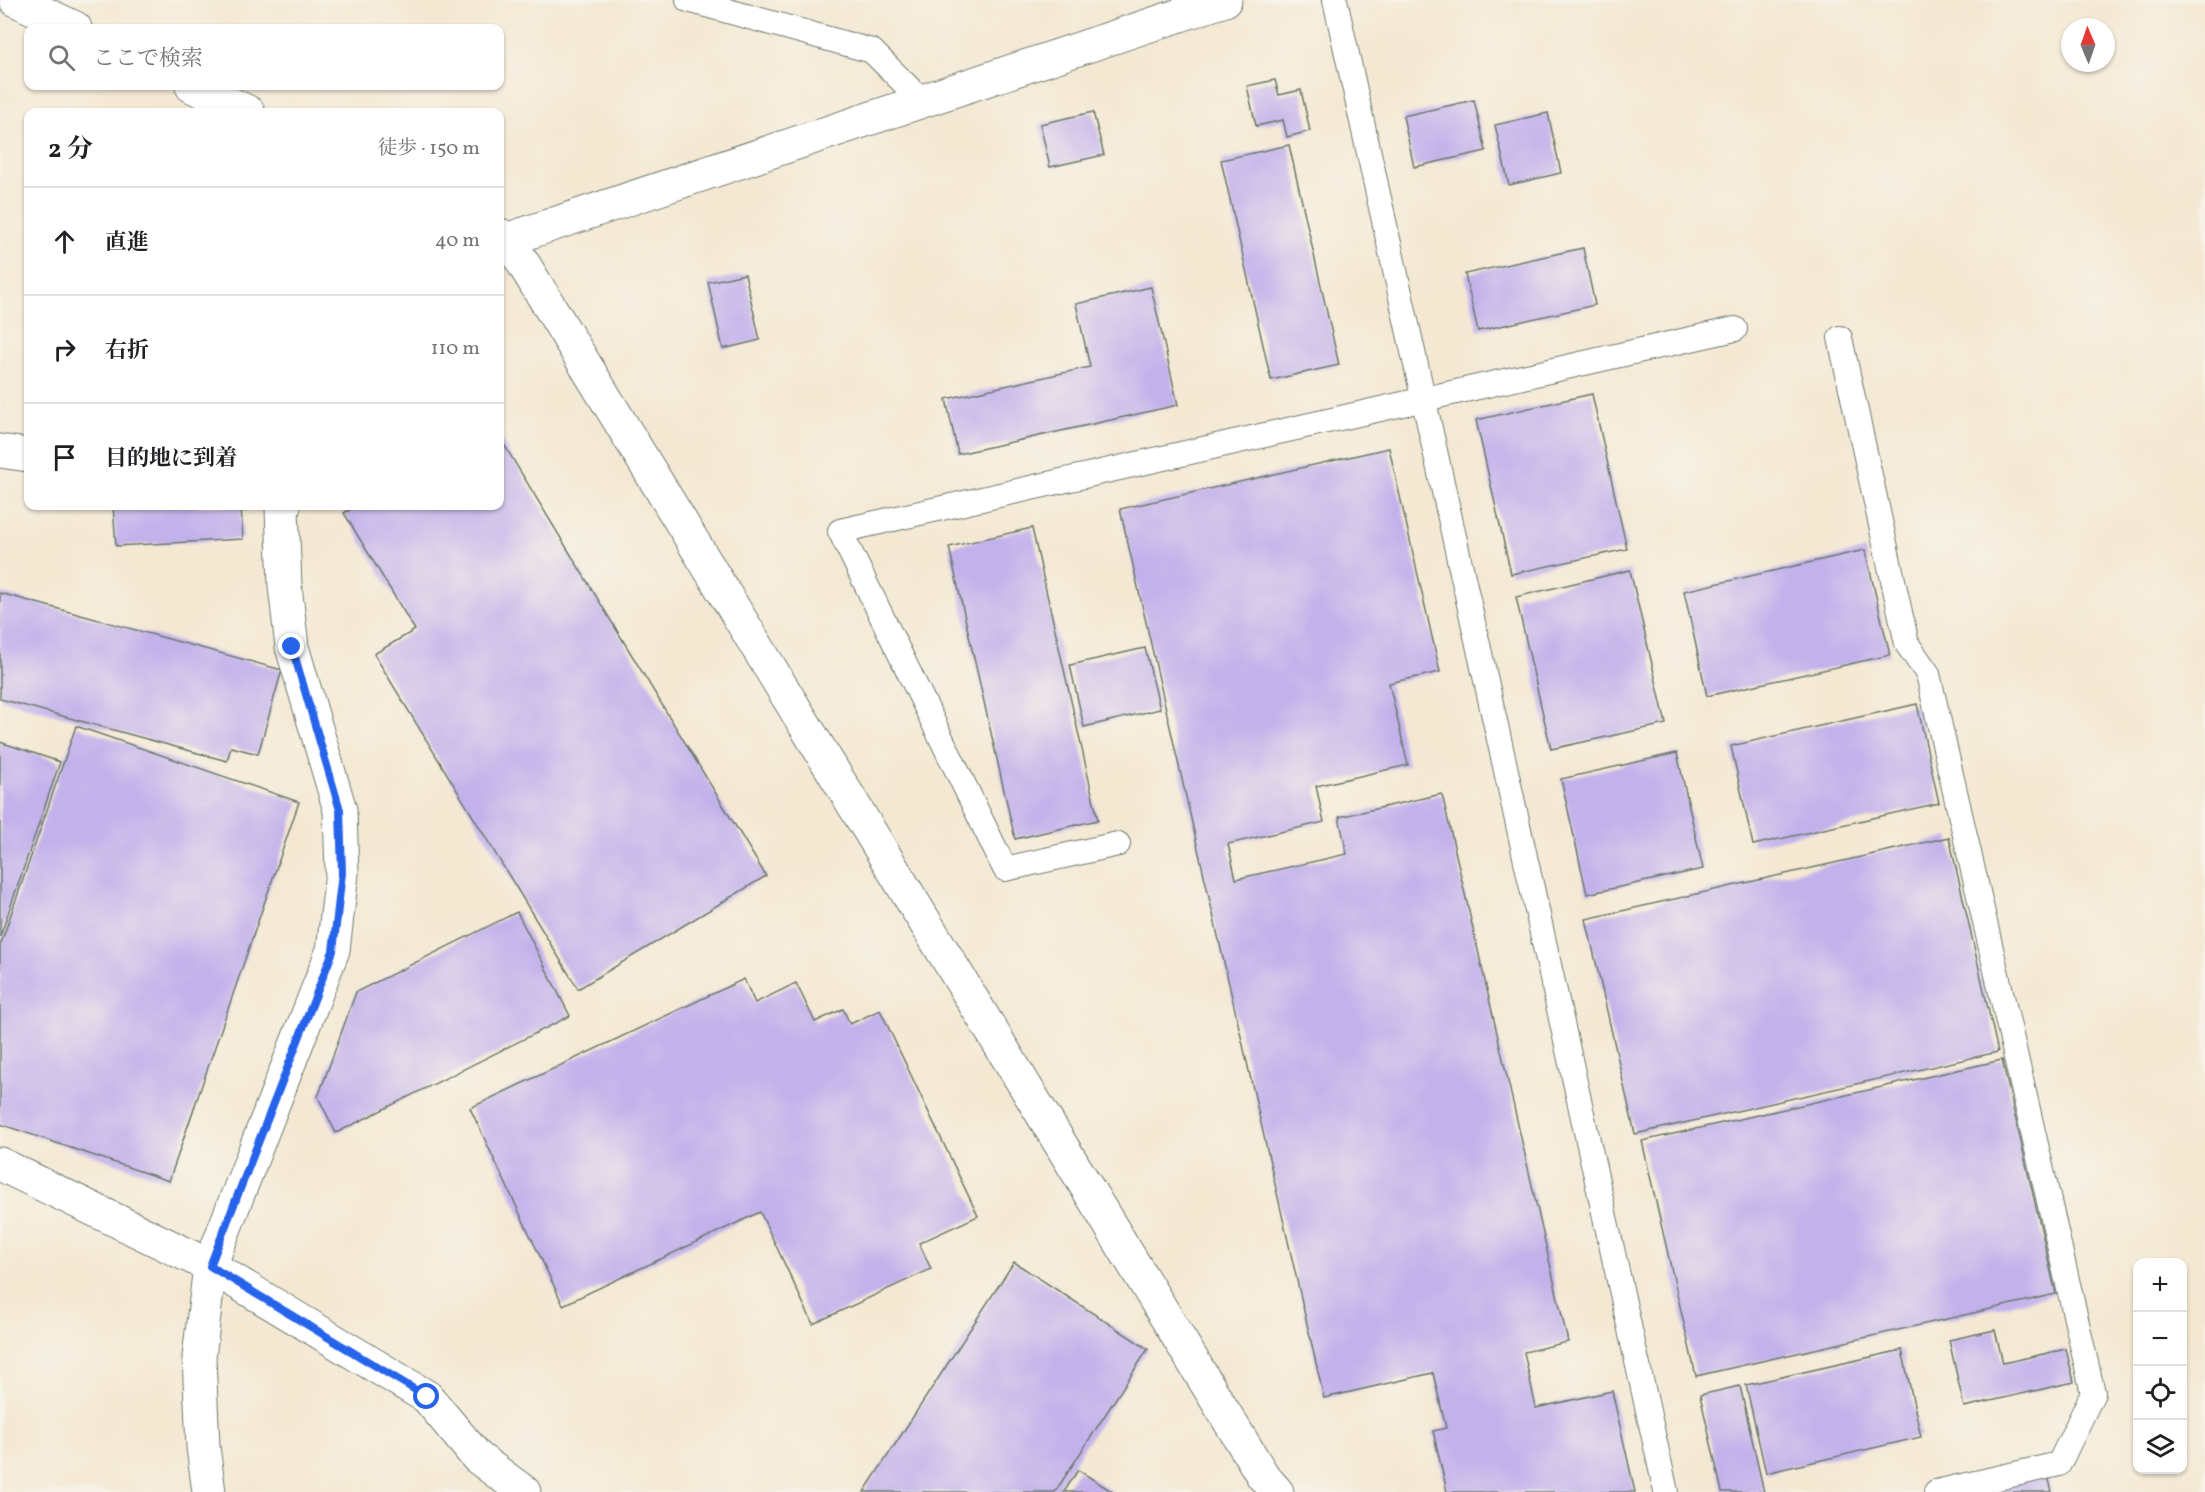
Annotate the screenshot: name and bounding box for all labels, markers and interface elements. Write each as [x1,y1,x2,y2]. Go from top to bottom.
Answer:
north arrow [2061,18,2115,72]
search box [24,24,504,90]
icon: search [45,41,78,74]
text: ここで検索 [93,44,203,75]
text: 2 分 [48,132,93,168]
text: 徒歩 · 150 m [377,135,480,163]
icon: ahead [48,225,81,258]
text: 40 m [435,227,480,255]
text: 直進 [105,228,149,259]
icon: right [48,333,81,366]
text: 110 m [431,335,480,363]
text: 右折 [105,336,149,367]
icon: arrive [48,441,81,474]
text: 目的地に到着 [105,444,237,475]
route end [278,633,304,659]
map controls [2133,1258,2187,1474]
button: + [2133,1258,2187,1312]
button: − [2133,1312,2187,1366]
button: locate [2133,1366,2187,1420]
route start [413,1383,439,1409]
button: layers [2133,1420,2187,1474]

